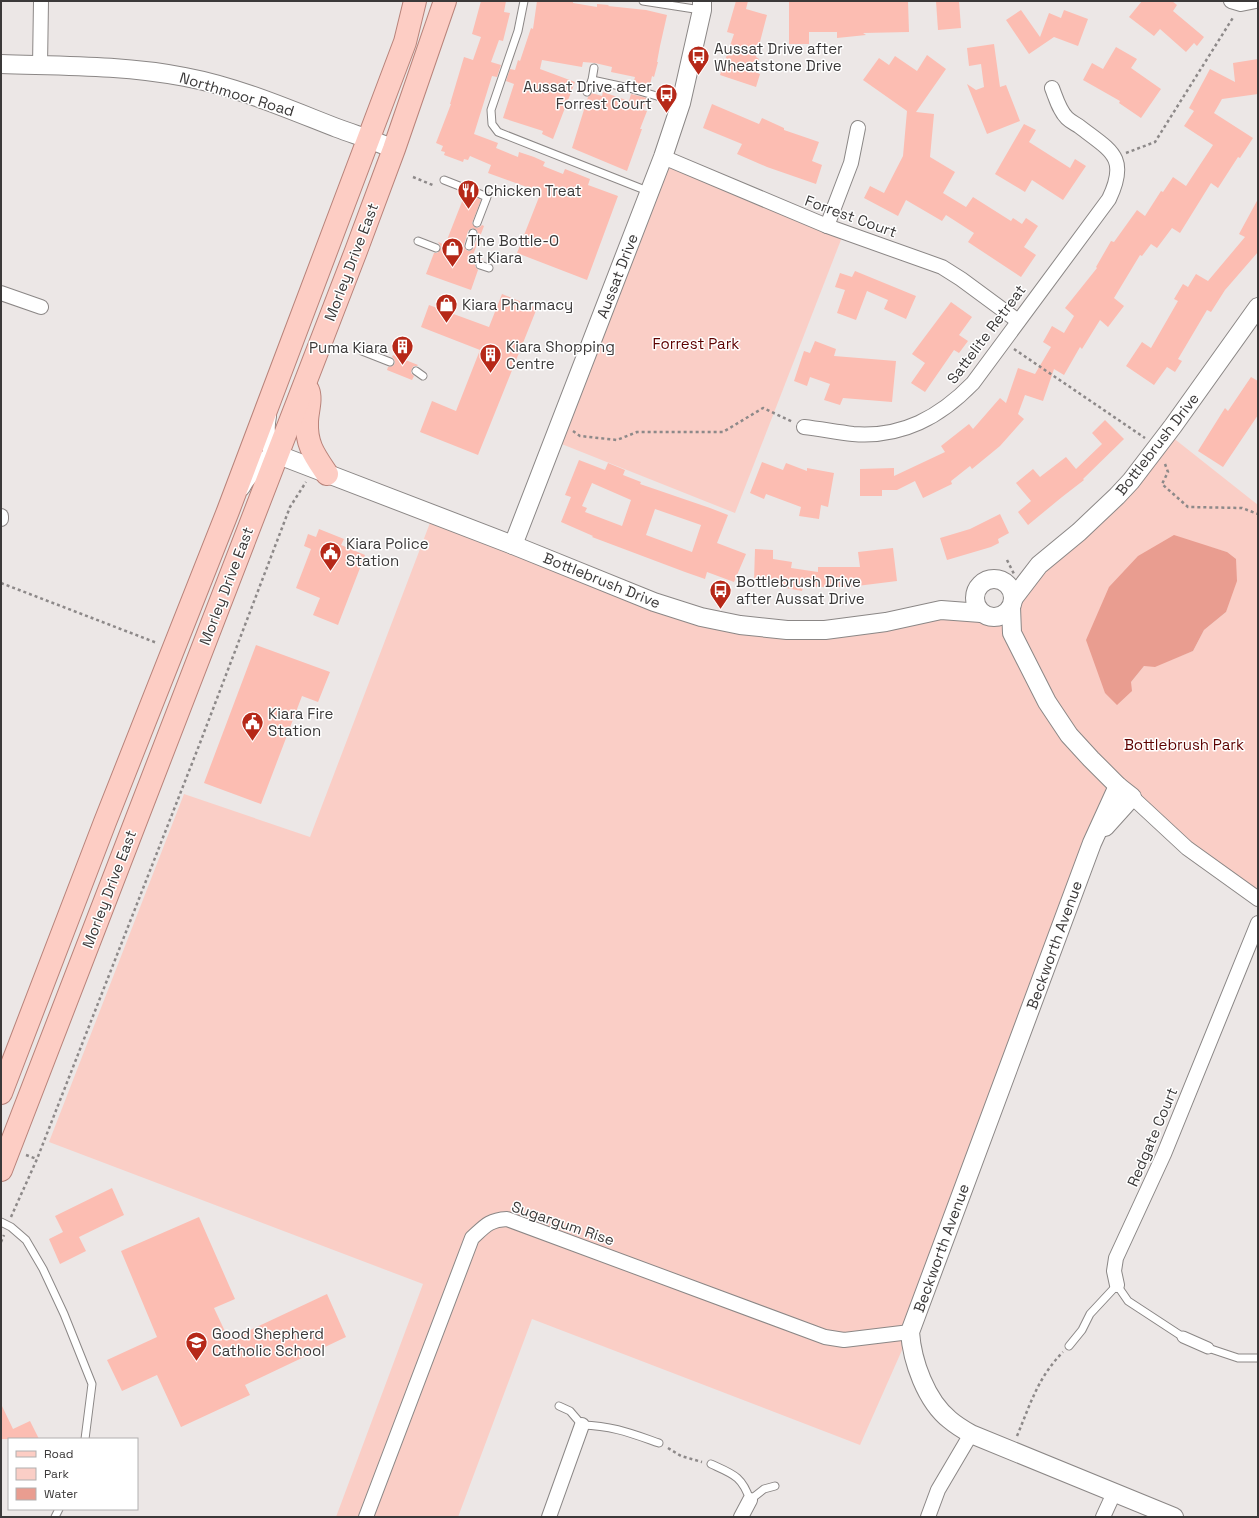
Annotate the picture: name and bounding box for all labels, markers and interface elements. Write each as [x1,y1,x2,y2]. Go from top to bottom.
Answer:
place label: Aussat Drive after Wheatstone Drive [714,39,843,75]
bus stop icon: Aussat Drive after Wheatstone Drive [685,44,711,77]
street label: Northmoor Road [177,68,297,120]
place label: Aussat Drive after Forrest Court [523,77,652,113]
bus stop icon: Aussat Drive after Forrest Court [654,82,680,115]
restaurant icon: Chicken Treat [456,177,482,210]
place label: Chicken Treat [484,181,582,200]
street label: Forrest Court [802,191,900,241]
street label: Morley Drive East [320,200,382,324]
place label: The Bottle-O at Kiara [468,231,559,267]
street label: Aussat Drive [592,231,642,321]
shop icon: The Bottle-O at Kiara [440,236,466,269]
street label: Sattelite Retreat [942,281,1030,387]
shop icon: Kiara Pharmacy [433,291,459,324]
place label: Kiara Pharmacy [462,295,573,314]
building icon: Puma Kiara [390,334,416,367]
park label: Forrest Park [653,334,739,353]
place label: Kiara Shopping Centre [506,337,615,373]
place label: Puma Kiara [309,338,388,357]
building icon: Kiara Shopping Centre [477,342,503,375]
street label: Bottlebrush Drive [1111,389,1203,499]
street label: Morley Drive East [195,524,257,648]
place label: Kiara Police Station [346,534,429,570]
public building icon: Kiara Police Station [317,539,343,572]
street label: Bottlebrush Drive [541,548,664,612]
place label: Bottlebrush Drive after Aussat Drive [736,572,865,608]
bus stop icon: Bottlebrush Drive after Aussat Drive [708,577,734,610]
place label: Kiara Fire Station [268,704,333,740]
public building icon: Kiara Fire Station [239,709,265,742]
park label: Bottlebrush Park [1124,735,1244,754]
street label: Morley Drive East [78,827,140,951]
street label: Beckworth Avenue [1022,878,1086,1012]
street label: Redgate Court [1123,1085,1181,1189]
street label: Beckworth Avenue [909,1181,973,1315]
street label: Sugargum Rise [509,1197,617,1250]
place label: Good Shepherd Catholic School [212,1324,325,1360]
school or university icon: Good Shepherd Catholic School [184,1329,210,1362]
legend [8,1438,138,1510]
text: Road [44,1446,73,1462]
text: Park [44,1466,69,1482]
text: Water [44,1486,78,1502]

